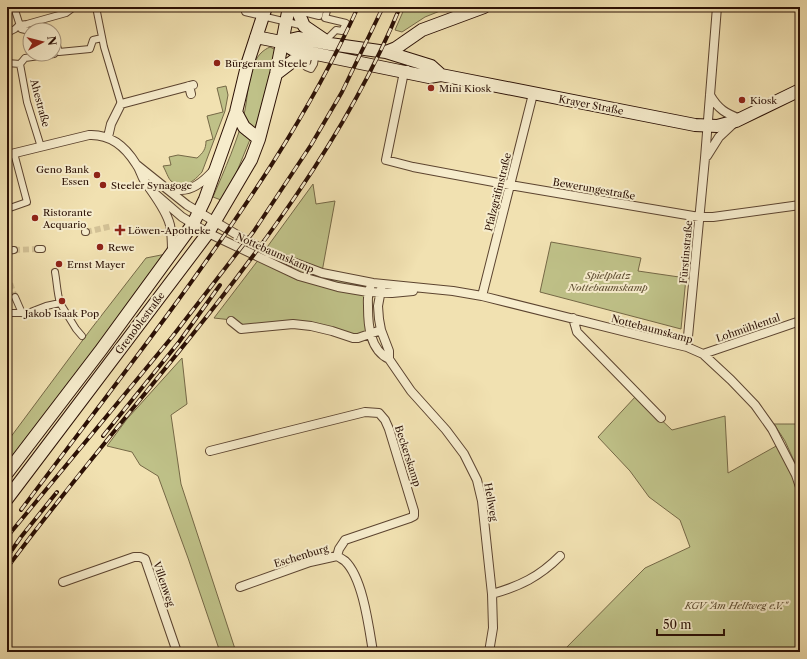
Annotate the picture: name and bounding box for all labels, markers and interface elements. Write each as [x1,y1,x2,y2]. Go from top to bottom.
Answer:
north arrow [22,22,62,62]
text: N [44,35,60,47]
place label: Bürgeramt Steele [225,57,308,70]
marker: Bürgeramt Steele [212,58,222,68]
street label: Ahestraße [27,77,53,129]
place label: Mini Kiosk [439,82,492,95]
marker: Mini Kiosk [426,83,436,93]
street label: Krayer Straße [557,92,625,118]
place label: Kiosk [750,94,778,107]
marker: Kiosk [737,95,747,105]
street label: Pfalzgräfinstraße [482,151,514,233]
place label: Geno Bank Essen [36,163,90,188]
marker: Geno Bank Essen [92,170,102,180]
street label: Bewerungestraße [552,175,637,203]
place label: Steeler Synagoge [111,179,193,192]
marker: Steeler Synagoge [98,180,108,190]
place label: Ristorante Acquario [42,206,93,231]
marker: Ristorante Acquario [30,213,40,223]
street label: Fürstinstraße [677,219,695,284]
place label: Löwen-Apotheke [128,224,211,237]
marker: Löwen-Apotheke [115,225,125,235]
street label: Nottebaumskamp [234,230,316,276]
place label: Rewe [108,241,135,254]
marker: Rewe [95,242,105,252]
place label: Ernst Mayer [67,258,126,271]
marker: Ernst Mayer [54,259,64,269]
park label: Spielplatz Nottebaumskamp [567,269,648,294]
street label: Grenoblestraße [112,289,168,357]
marker: Jakob Isaak Pop [57,296,67,306]
place label: Jakob Isaak Pop [23,307,99,320]
street label: Lohmühlental [714,311,782,345]
street label: Nottebaumskamp [610,312,694,346]
street label: Beckerskamp [392,424,424,488]
street label: Hellweg [481,482,501,523]
street label: Eschenburg [272,541,330,570]
street label: Villenweg [150,559,178,609]
park label: KGV "Am Hellweg e.V." [684,599,789,612]
scale bar [657,611,724,637]
text: 50 m [663,617,692,632]

